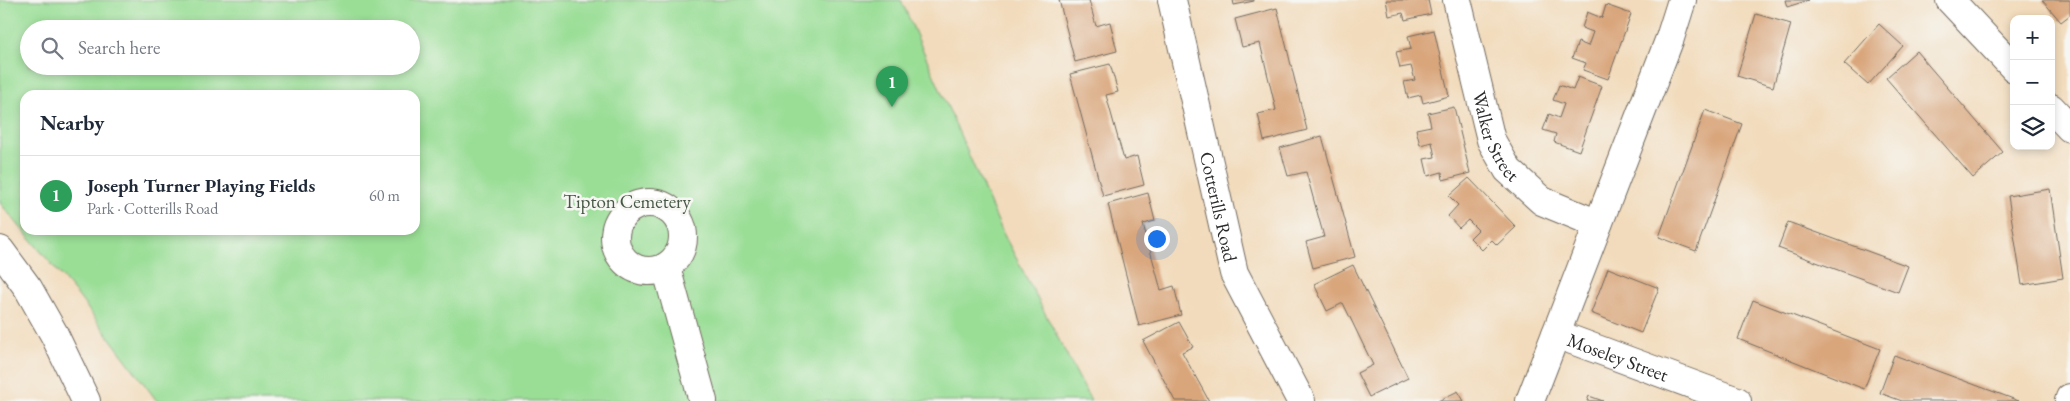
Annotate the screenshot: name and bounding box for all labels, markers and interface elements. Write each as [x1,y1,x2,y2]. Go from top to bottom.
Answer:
map controls [2010,15,2055,150]
button: + [2010,15,2055,60]
search box [20,20,420,75]
icon: search [38,34,66,62]
text: Search here [78,35,160,60]
button: − [2010,60,2055,105]
pin: 1 [876,66,908,107]
street label: Walker Street [1467,88,1525,187]
button: layers [2010,105,2055,150]
text: Nearby [40,109,104,136]
street label: Cotterills Road [1194,149,1244,265]
text: Joseph Turner Playing Fields [87,173,315,198]
text: 1 [52,185,60,206]
text: 60 m [369,185,400,206]
park label: Tipton Cemetery [563,189,691,214]
text: Park · Cotterills Road [87,198,218,219]
your location [1144,226,1170,252]
street label: Moseley Street [1564,327,1672,387]

